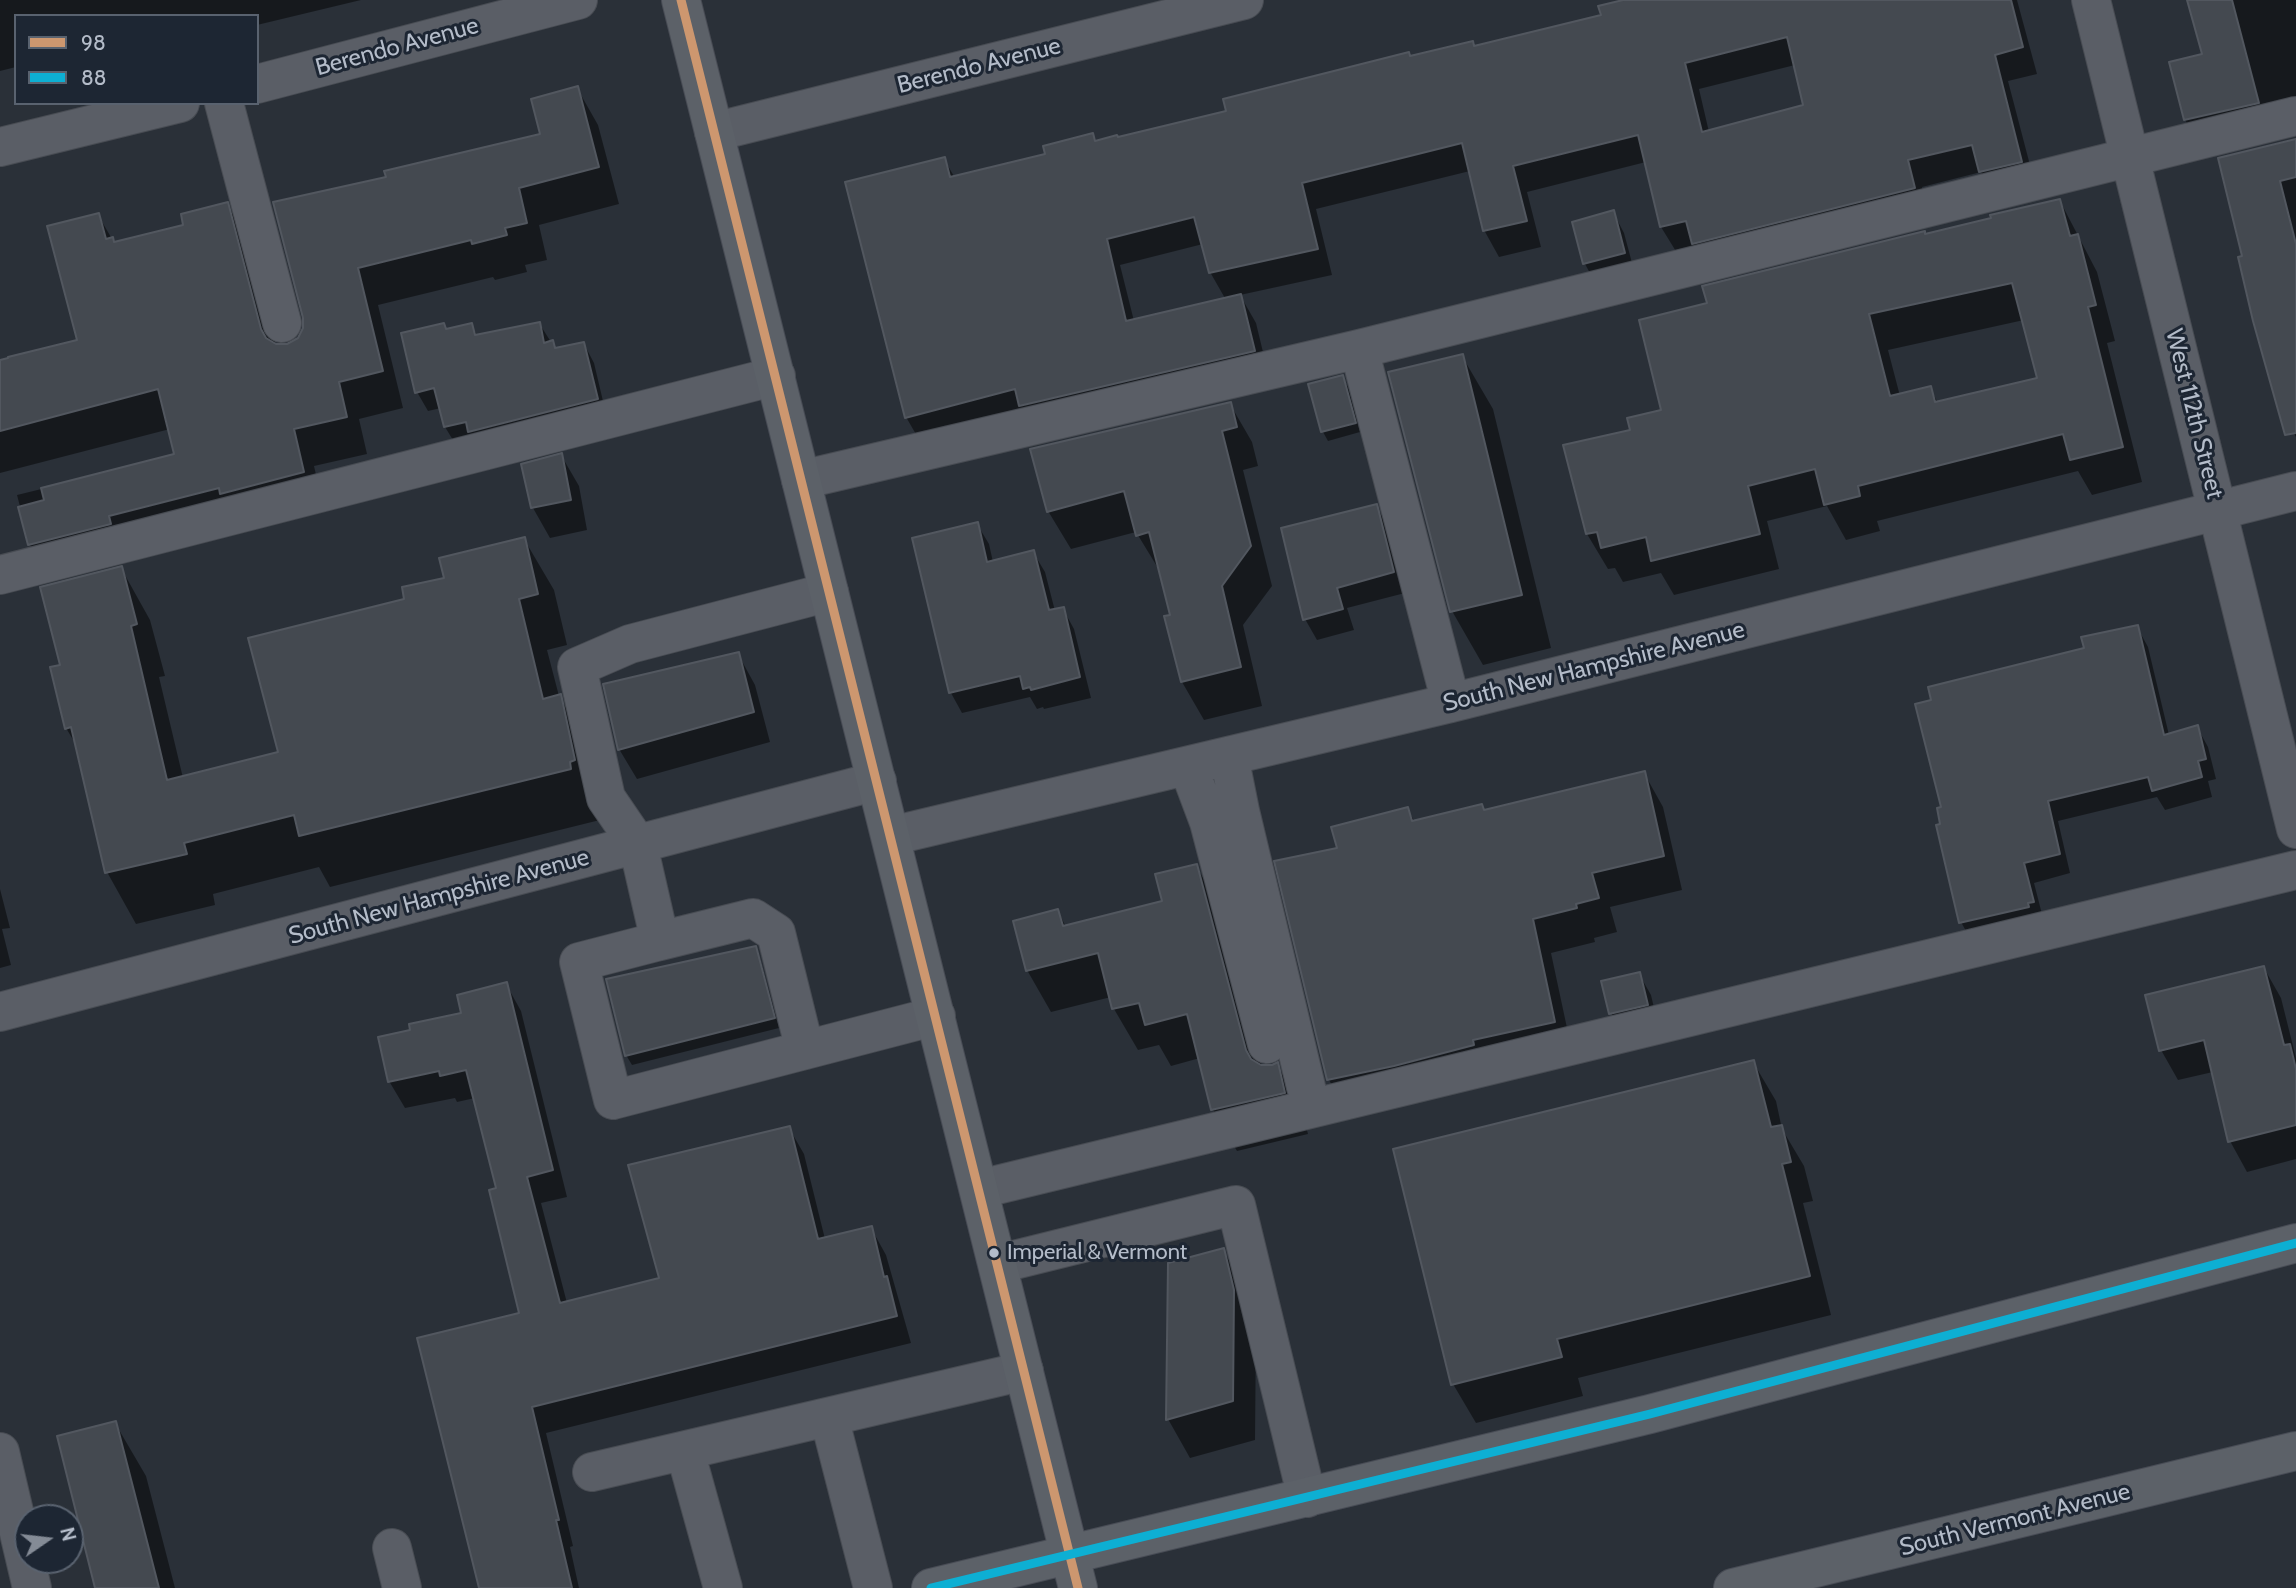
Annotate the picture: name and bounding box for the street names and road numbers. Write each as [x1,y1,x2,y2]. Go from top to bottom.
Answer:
street label: Berendo Avenue [312,11,482,83]
street label: Berendo Avenue [894,32,1064,100]
street label: West 112th Street [2159,326,2229,502]
street label: South New Hampshire Avenue [1440,616,1748,718]
street label: South New Hampshire Avenue [286,843,592,951]
street label: South Vermont Avenue [1897,1477,2133,1563]

